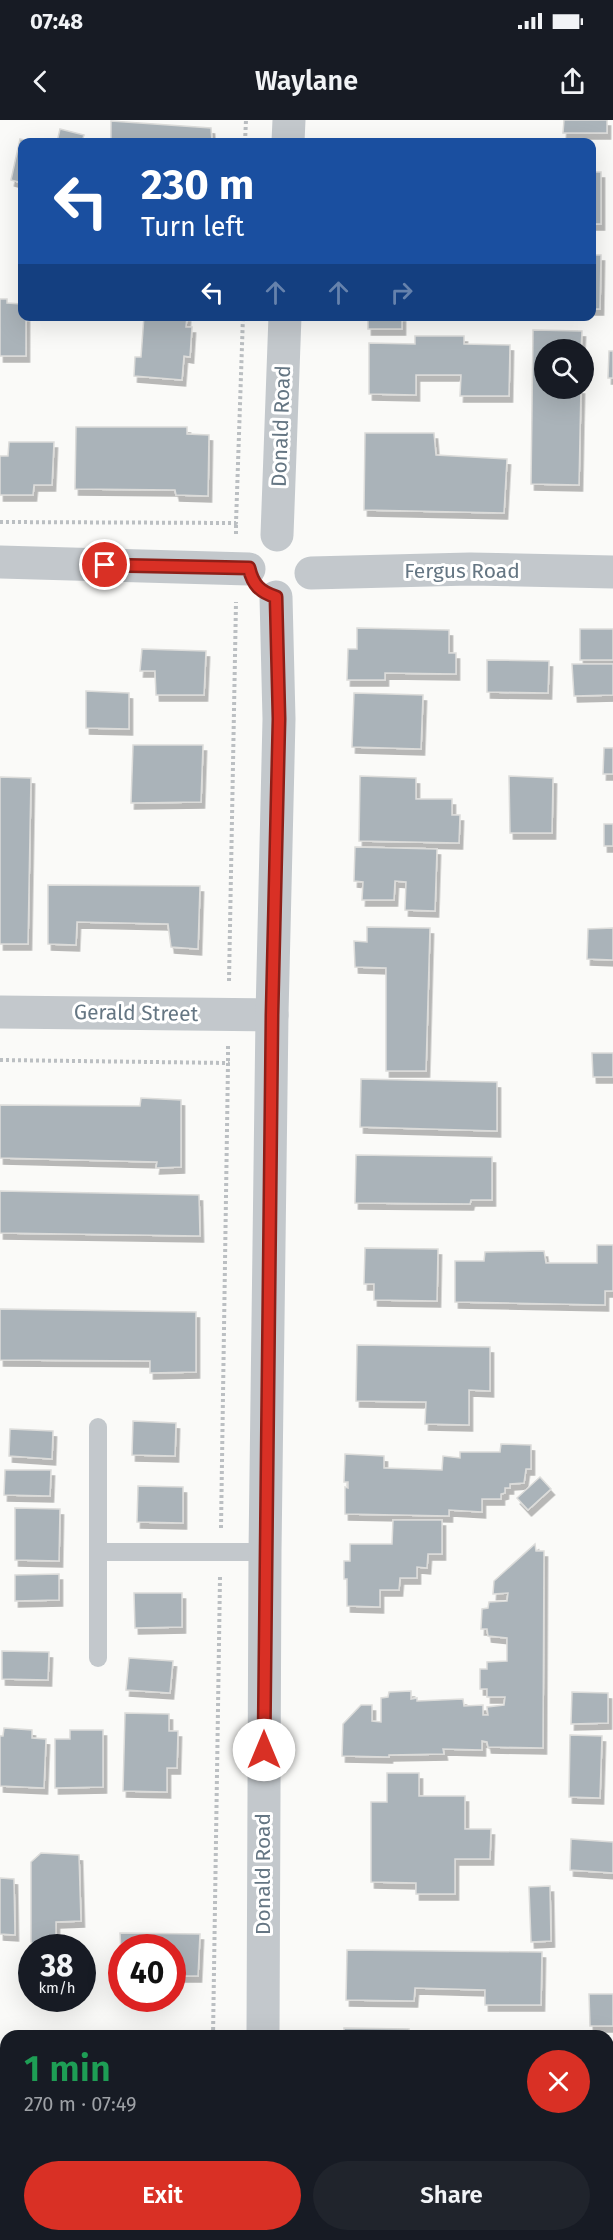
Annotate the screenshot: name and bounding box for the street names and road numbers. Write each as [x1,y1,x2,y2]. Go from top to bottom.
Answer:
street label: Donald Road [266,365,296,487]
street label: Fergus Road [404,558,520,584]
street label: Gerald Street [74,999,199,1027]
street label: Donald Road [250,1813,276,1935]

